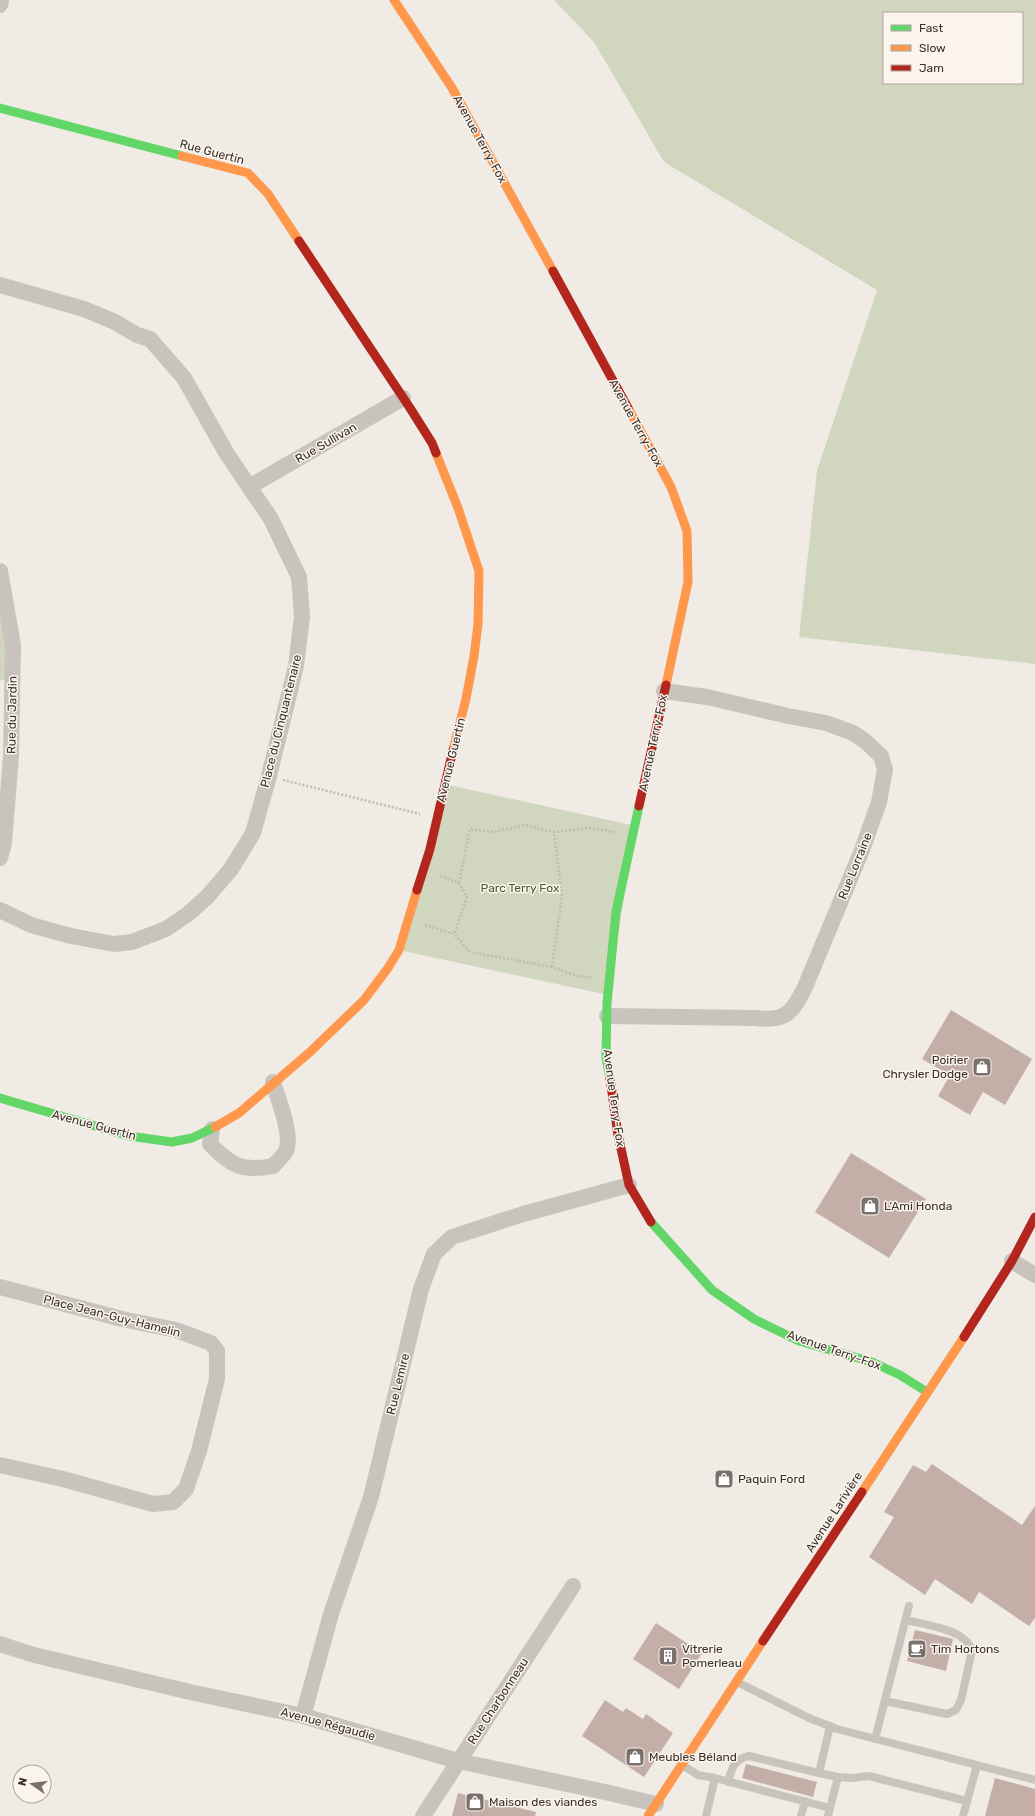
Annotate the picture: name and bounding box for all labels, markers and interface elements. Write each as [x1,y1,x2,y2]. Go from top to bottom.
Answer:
legend [883,12,1023,84]
text: Fast [919,21,943,35]
text: Slow [919,41,946,55]
text: Jam [919,61,944,75]
street label: Avenue Terry-Fox [450,93,510,186]
street label: Rue Guertin [178,137,246,167]
street label: Avenue Terry-Fox [606,377,666,470]
street label: Rue Sullivan [293,420,359,466]
street label: Place du Cinquantenaire [258,653,304,789]
street label: Rue du Jardin [4,676,20,754]
street label: Avenue Terry-Fox [636,693,670,793]
street label: Avenue Guertin [434,716,468,804]
street label: Rue Lorraine [835,830,875,901]
park label: Parc Terry Fox [481,881,560,895]
street label: Avenue Terry-Fox [600,1048,628,1148]
place label: Poirier Chrysler Dodge [883,1053,968,1081]
shop icon: Poirier Chrysler Dodge [971,1056,993,1078]
street label: Avenue Guertin [50,1107,138,1143]
shop icon: L'Ami Honda [859,1195,881,1217]
place label: L'Ami Honda [884,1199,952,1213]
street label: Place Jean-Guy-Hamelin [42,1292,182,1340]
street label: Avenue Terry-Fox [785,1327,883,1373]
street label: Rue Lemire [384,1352,412,1416]
shop icon: Paquin Ford [713,1468,735,1490]
street label: Avenue Larivière [803,1469,865,1555]
place label: Paquin Ford [738,1472,805,1486]
cafe icon: Tim Hortons [906,1638,928,1660]
place label: Vitrerie Pomerleau [682,1642,742,1670]
place label: Tim Hortons [931,1642,999,1656]
building icon: Vitrerie Pomerleau [657,1645,679,1667]
street label: Rue Charbonneau [465,1655,531,1747]
street label: Avenue Régaudie [279,1705,377,1743]
shop icon: Meubles Béland [624,1746,646,1768]
place label: Meubles Béland [649,1750,737,1764]
north arrow [12,1764,52,1804]
text: N [16,1776,30,1787]
shop icon: Maison des viandes [464,1791,486,1813]
place label: Maison des viandes [489,1795,597,1809]

